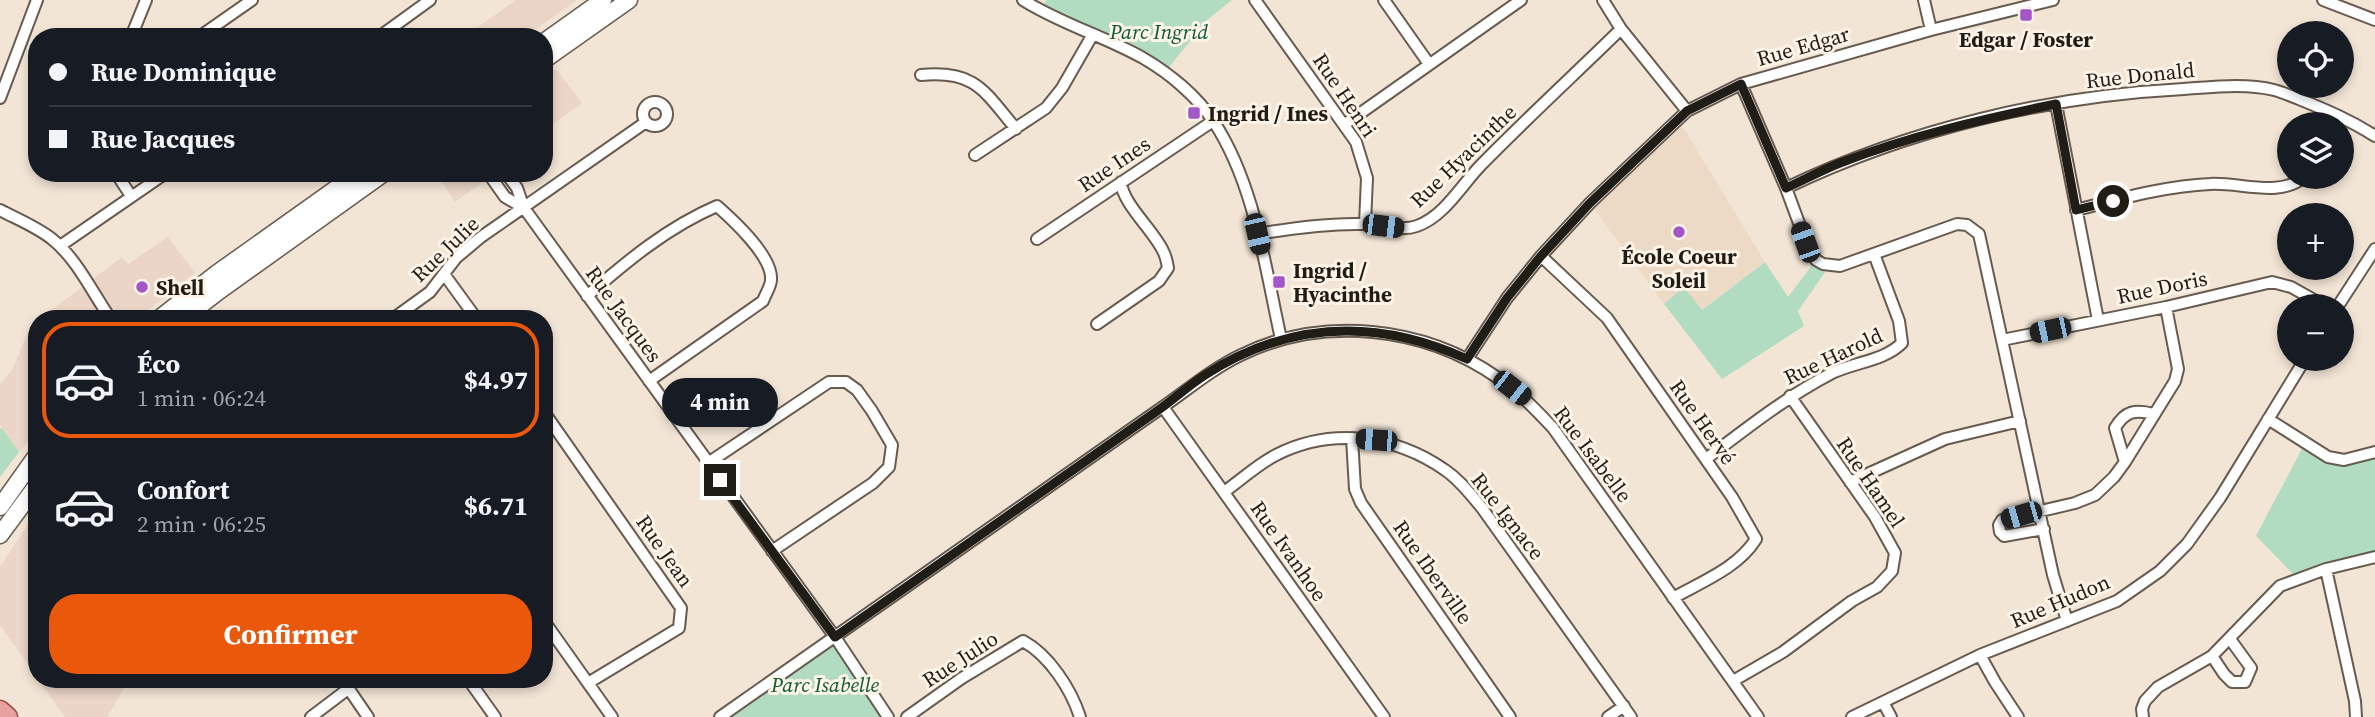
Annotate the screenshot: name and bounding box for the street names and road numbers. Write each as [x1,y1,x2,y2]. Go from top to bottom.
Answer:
street label: Rue Edgar [1753,19,1853,73]
street label: Rue Henri [1306,47,1384,143]
street label: Rue Donald [2084,55,2196,95]
street label: Rue Hyacinthe [1404,98,1522,214]
street label: Rue Ines [1072,129,1156,199]
street label: Rue Julie [405,209,485,289]
street label: Rue Jacques [579,260,669,368]
street label: Rue Doris [2114,263,2210,311]
street label: Rue Harold [1779,320,1887,392]
street label: Rue Hervé [1663,374,1743,470]
street label: Rue Isabelle [1547,400,1639,508]
street label: Rue Hamel [1830,431,1912,533]
street label: Rue Ignace [1465,466,1551,566]
street label: Rue Ivanhoe [1244,495,1334,607]
street label: Rue Jean [630,509,701,593]
street label: Rue Iberville [1386,514,1480,630]
street label: Rue Hudon [2006,567,2114,635]
street label: Rue Julio [917,624,1003,694]

